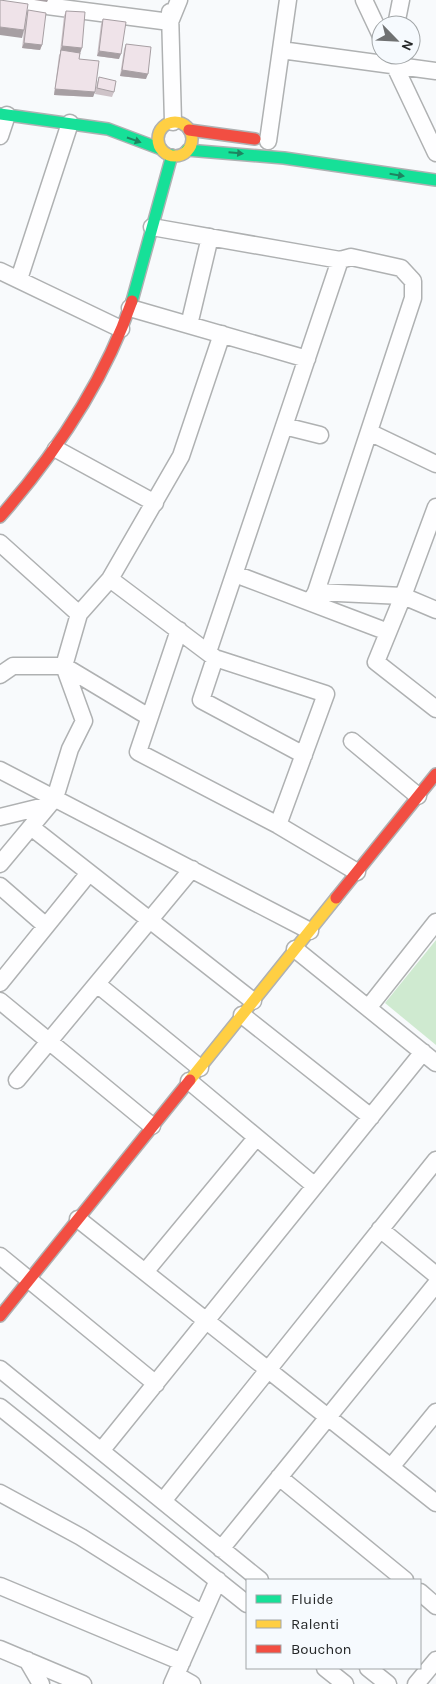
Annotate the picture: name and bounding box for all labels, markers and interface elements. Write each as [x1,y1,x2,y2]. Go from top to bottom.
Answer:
north arrow [371,15,421,65]
text: N [398,37,417,53]
one-way arrow [127,137,142,144]
one-way arrow [228,149,244,157]
one-way arrow [389,171,405,179]
legend [246,1579,421,1669]
text: Fluide [291,1590,333,1608]
text: Ralenti [291,1615,340,1633]
text: Bouchon [291,1640,352,1658]

